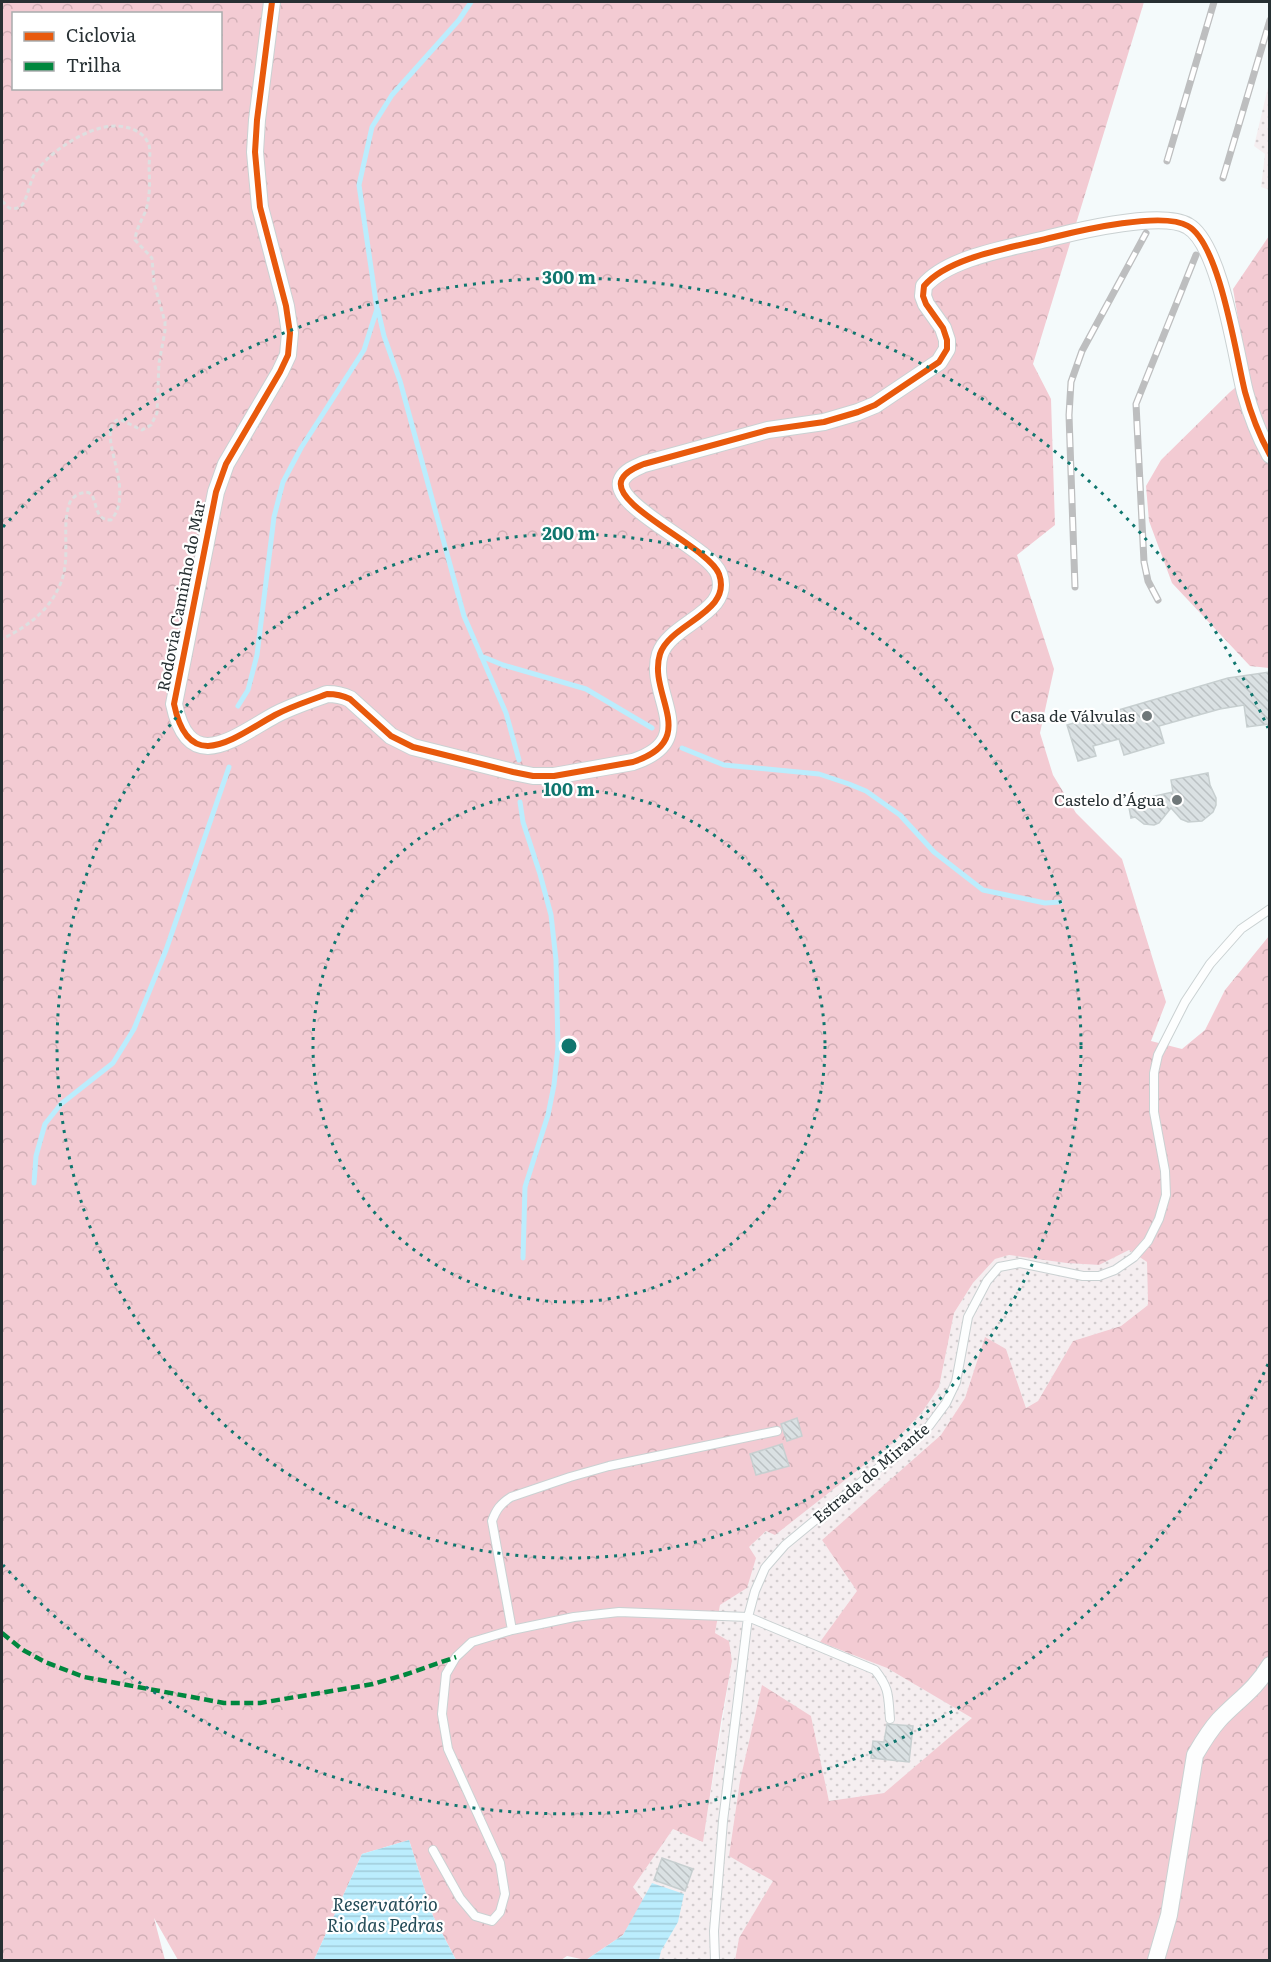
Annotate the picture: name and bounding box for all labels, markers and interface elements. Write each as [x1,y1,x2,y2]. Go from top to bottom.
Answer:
legend [12,12,222,90]
text: Ciclovia [66,21,136,48]
text: Trilha [66,51,121,78]
text: 300 m [542,263,596,290]
street label: Rodovia Caminho do Mar [150,498,210,693]
text: 200 m [542,519,596,546]
place label: Casa de Válvulas [1010,703,1135,727]
marker: Casa de Válvulas [1140,709,1154,723]
text: 100 m [543,775,595,802]
place label: Castelo d’Água [1054,787,1165,811]
marker: Castelo d’Água [1170,793,1184,807]
centre of rings [559,1036,579,1056]
street label: Estrada do Mirante [807,1416,934,1528]
water label: Reservatório Rio das Pedras [327,1890,443,1938]

